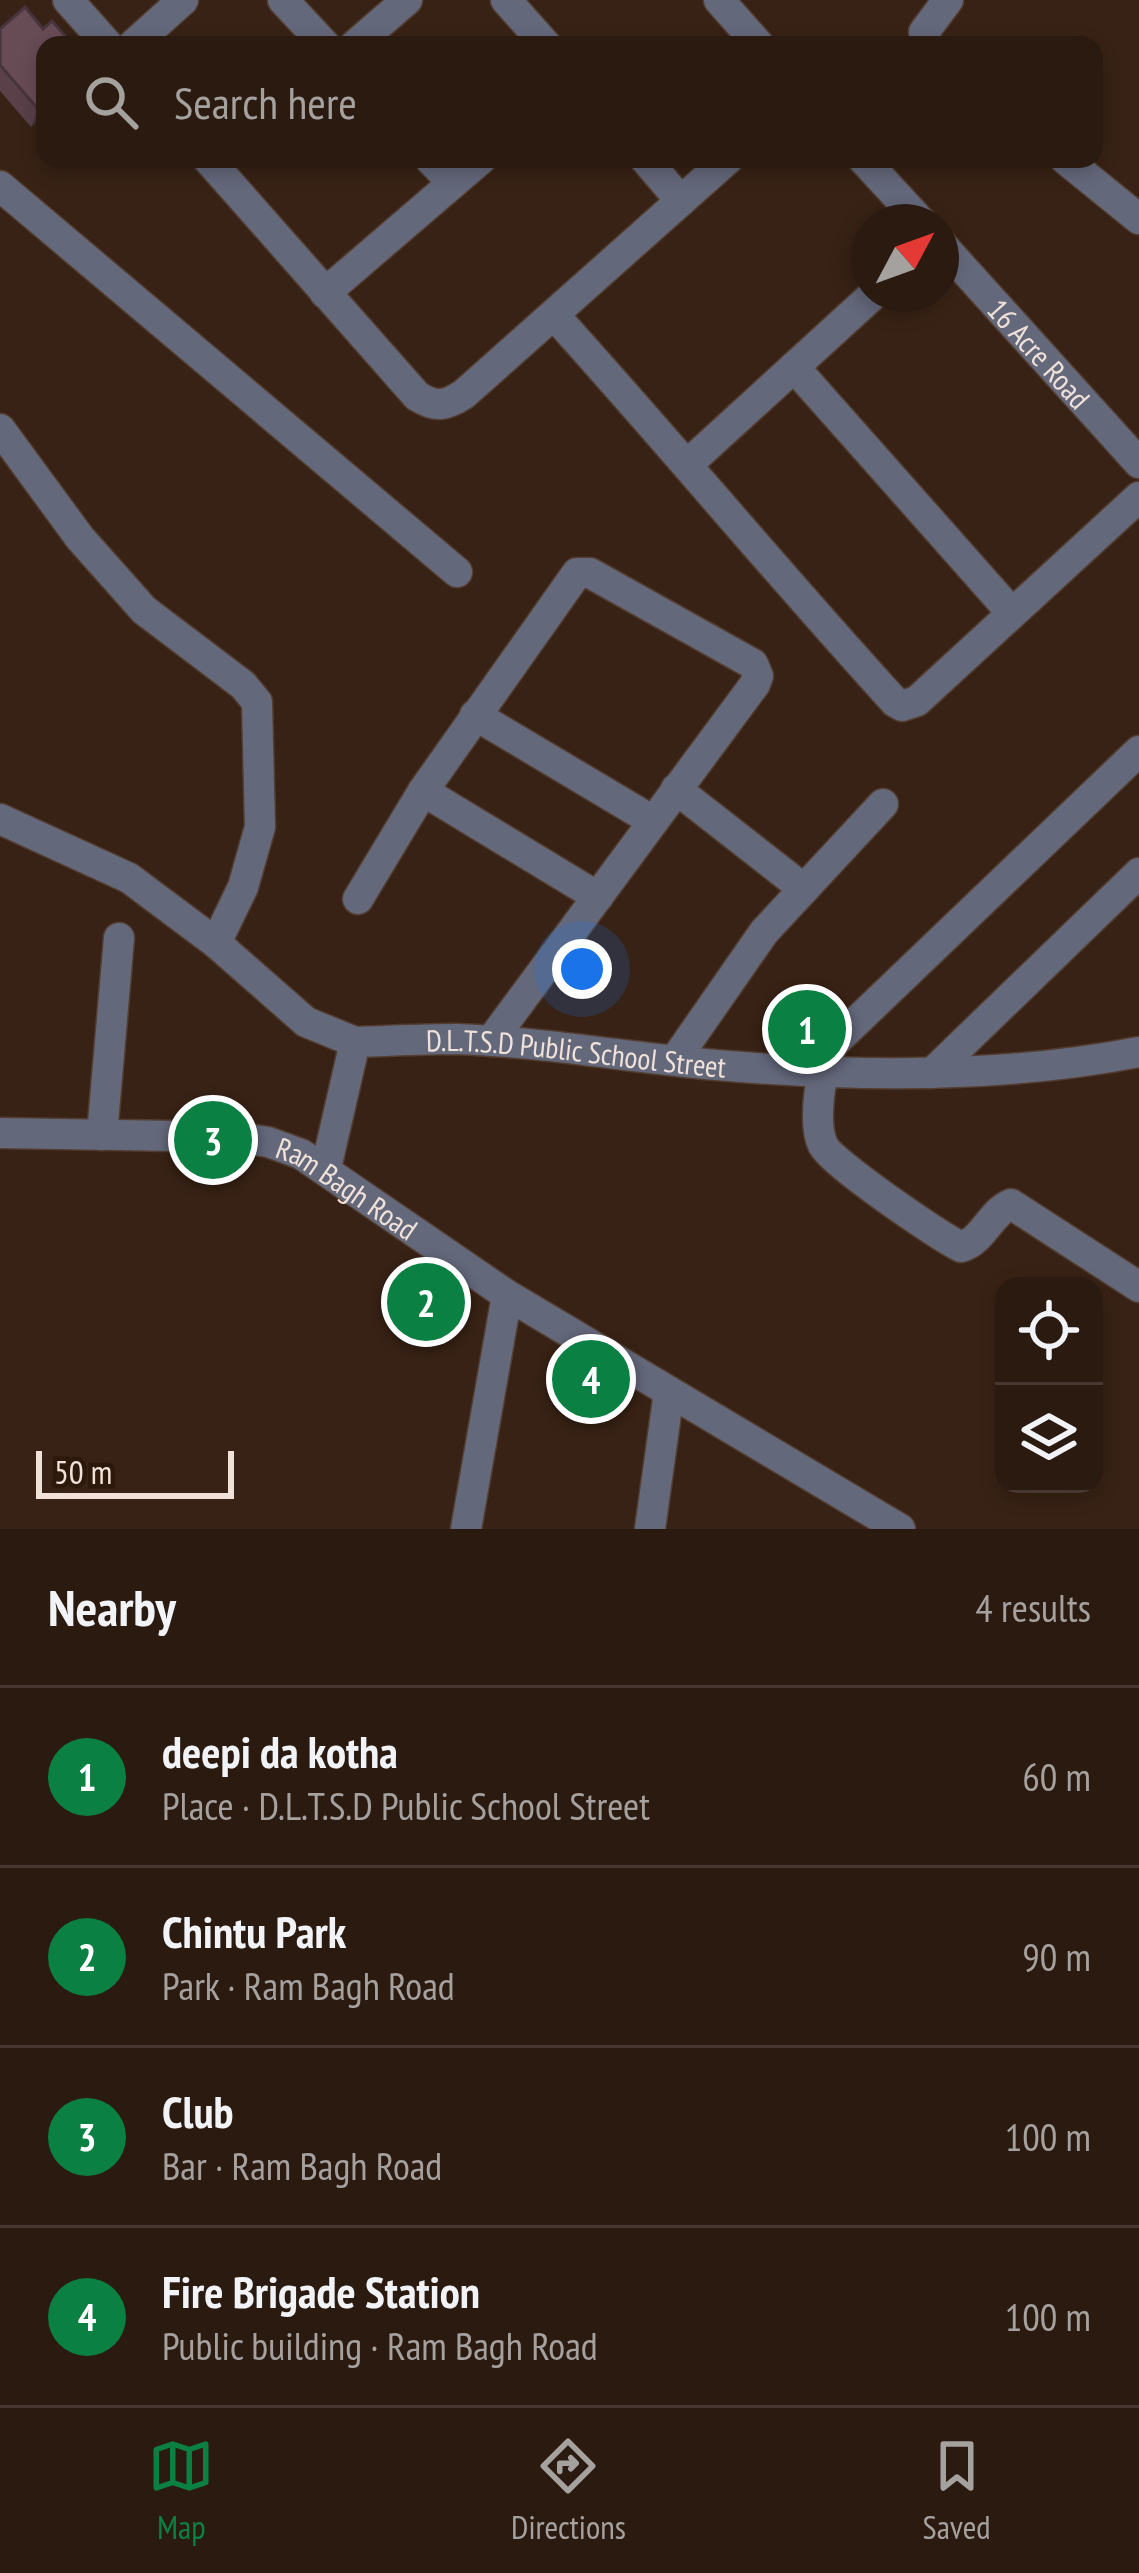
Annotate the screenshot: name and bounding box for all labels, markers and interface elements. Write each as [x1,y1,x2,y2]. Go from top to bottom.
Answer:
search box [36,36,1103,168]
icon: search [78,69,144,135]
text: Search here [174,73,357,131]
north arrow [851,204,959,312]
street label: 16 Acre Road [980,290,1099,416]
your location [552,939,612,999]
pin: 1 [768,984,846,1074]
street label: D.L.T.S.D Public School Street [425,1019,728,1085]
pin: 3 [174,1095,252,1185]
street label: Ram Bagh Road [271,1127,426,1248]
pin: 2 [387,1257,465,1347]
map controls [995,1277,1103,1493]
button: locate [995,1277,1103,1385]
pin: 4 [552,1334,630,1424]
button: layers [995,1385,1103,1493]
scale bar [36,1445,234,1498]
text: 50 m [54,1450,112,1493]
text: Nearby [48,1574,176,1640]
text: 4 results [975,1582,1091,1633]
text: deepi da kotha [162,1722,398,1780]
text: 1 [78,1751,96,1802]
text: 60 m [1022,1751,1091,1802]
text: Place · D.L.T.S.D Public School Street [162,1780,650,1831]
text: Chintu Park [162,1902,346,1960]
text: 2 [78,1931,96,1982]
text: 90 m [1022,1931,1091,1982]
text: Park · Ram Bagh Road [162,1960,455,2011]
text: Club [162,2082,234,2140]
text: 3 [78,2111,96,2162]
text: 100 m [1005,2111,1091,2162]
text: Bar · Ram Bagh Road [162,2140,442,2191]
text: Fire Brigade Station [162,2262,480,2320]
text: 4 [78,2291,96,2342]
text: 100 m [1005,2291,1091,2342]
text: Public building · Ram Bagh Road [162,2320,598,2371]
tab: Map [148,2433,214,2548]
tab: Directions [511,2433,626,2548]
tab: Saved [923,2433,991,2548]

